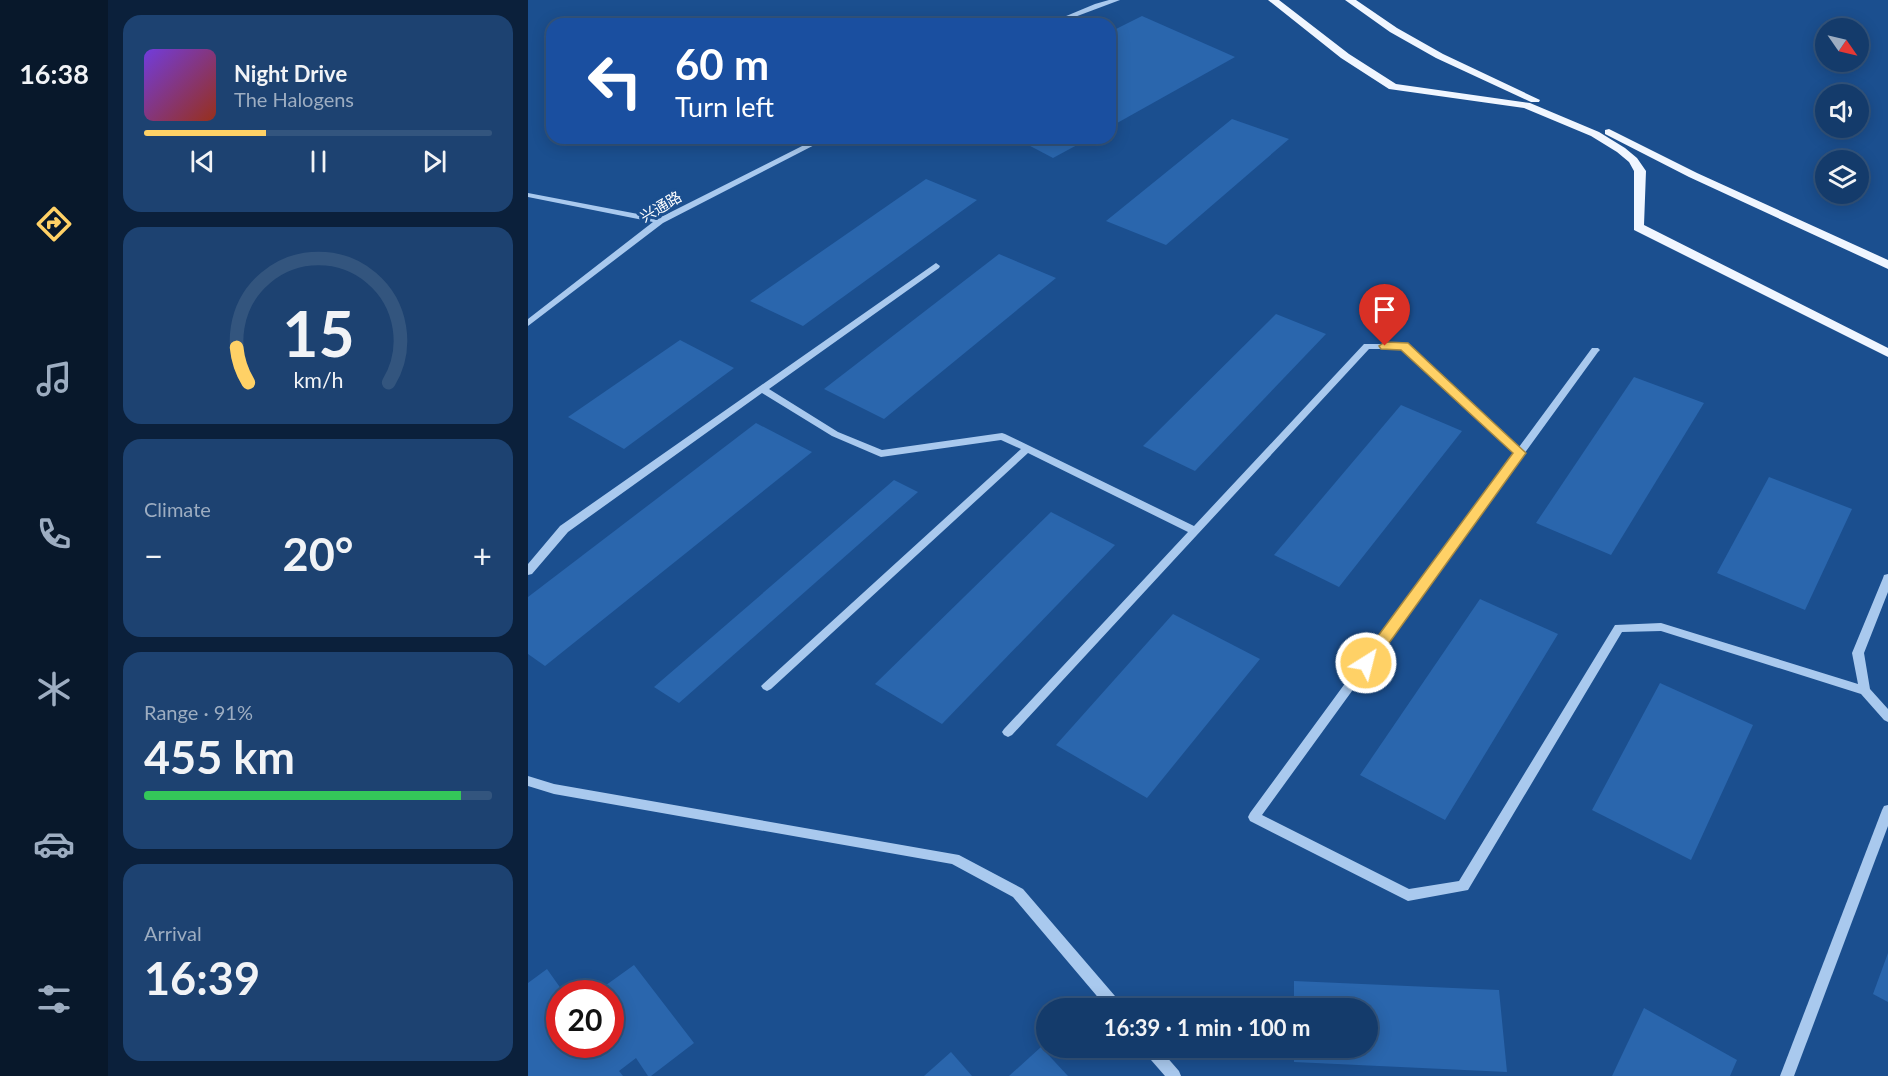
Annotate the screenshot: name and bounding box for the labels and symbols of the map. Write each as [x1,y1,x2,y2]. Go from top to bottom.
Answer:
north arrow [1815,18,1869,72]
street label: 兴通路 [637,187,684,225]
pin [1359,284,1410,346]
position arrow [1334,631,1398,695]
speed limit sign: 20 [546,980,624,1058]

